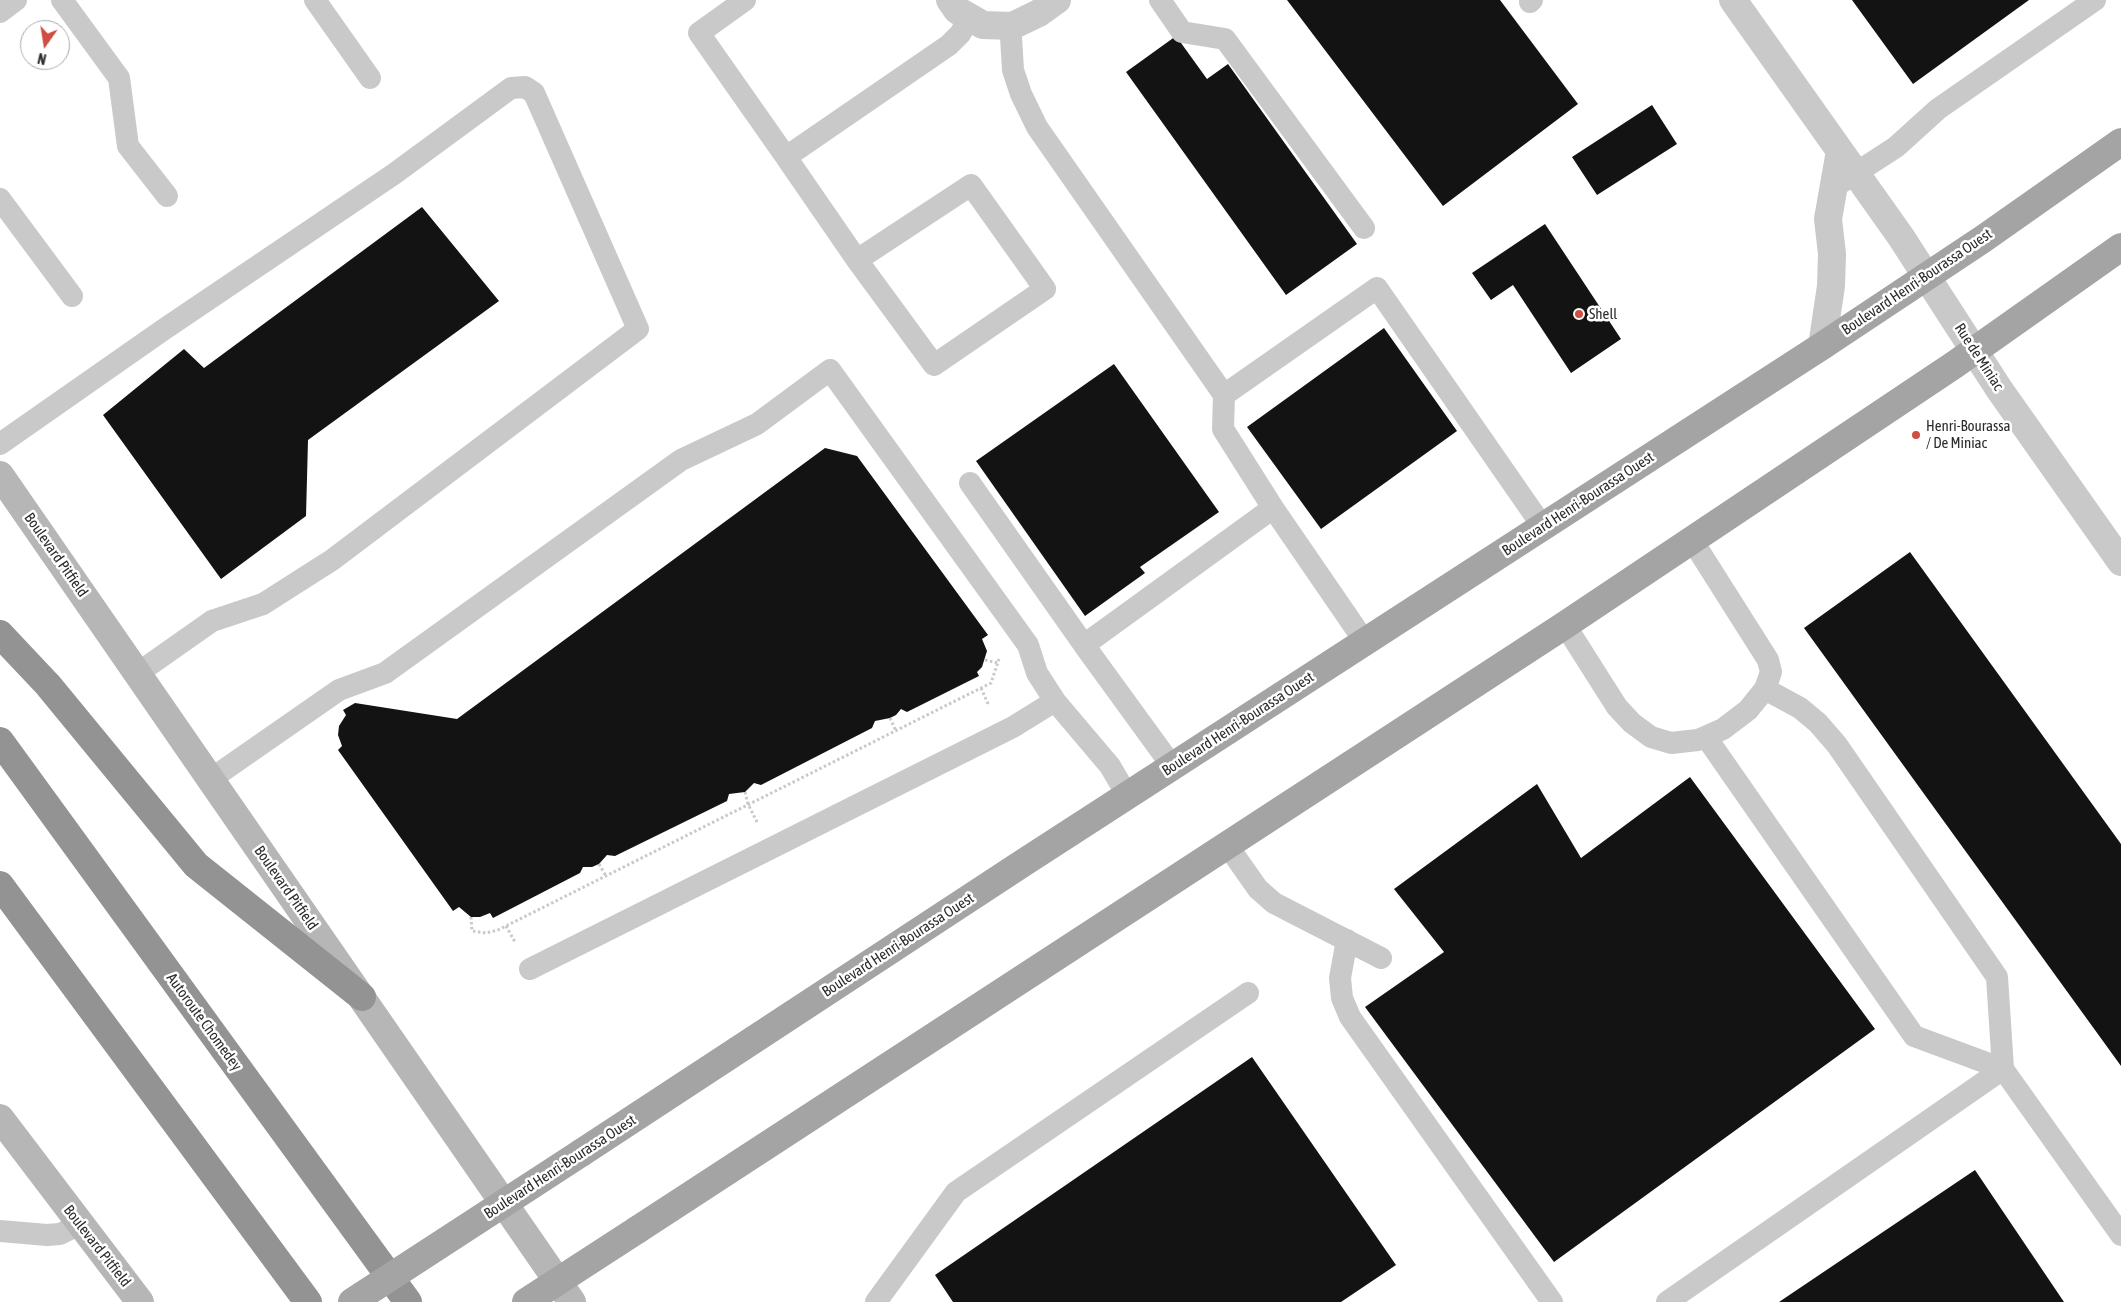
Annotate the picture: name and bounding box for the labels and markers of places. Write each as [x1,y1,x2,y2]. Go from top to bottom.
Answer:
place label: Shell [1589,305,1617,323]
marker: Shell [1573,308,1585,320]
place label: Henri-Bourassa / De Miniac [1926,417,2010,452]
marker: Henri-Bourassa / De Miniac [1910,429,1922,441]

